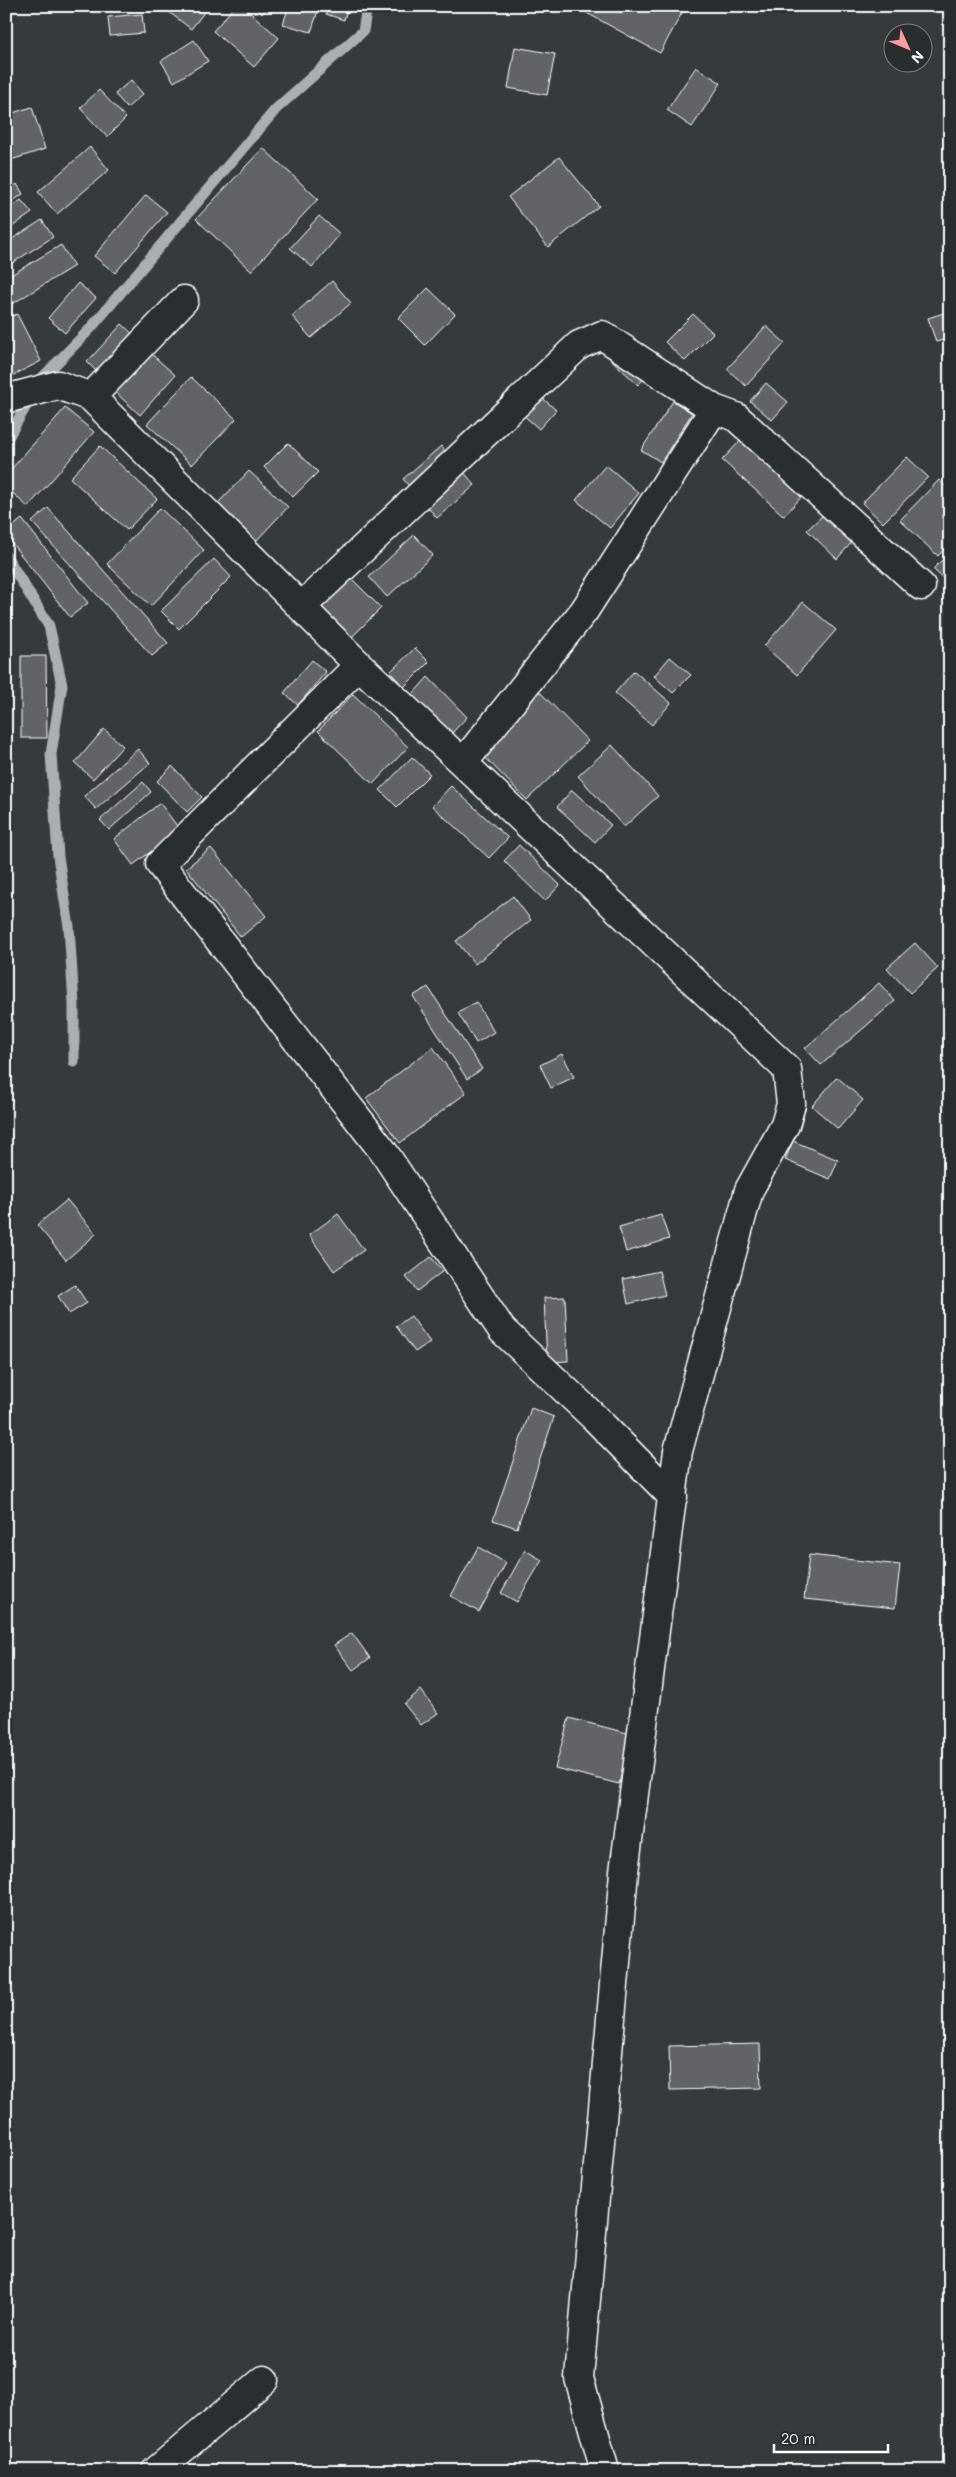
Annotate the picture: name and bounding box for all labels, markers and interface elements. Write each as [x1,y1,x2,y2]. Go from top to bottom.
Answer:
north arrow [884,22,934,72]
text: N [907,47,928,68]
scale bar [774,2422,887,2454]
text: 20 m [781,2428,815,2448]

